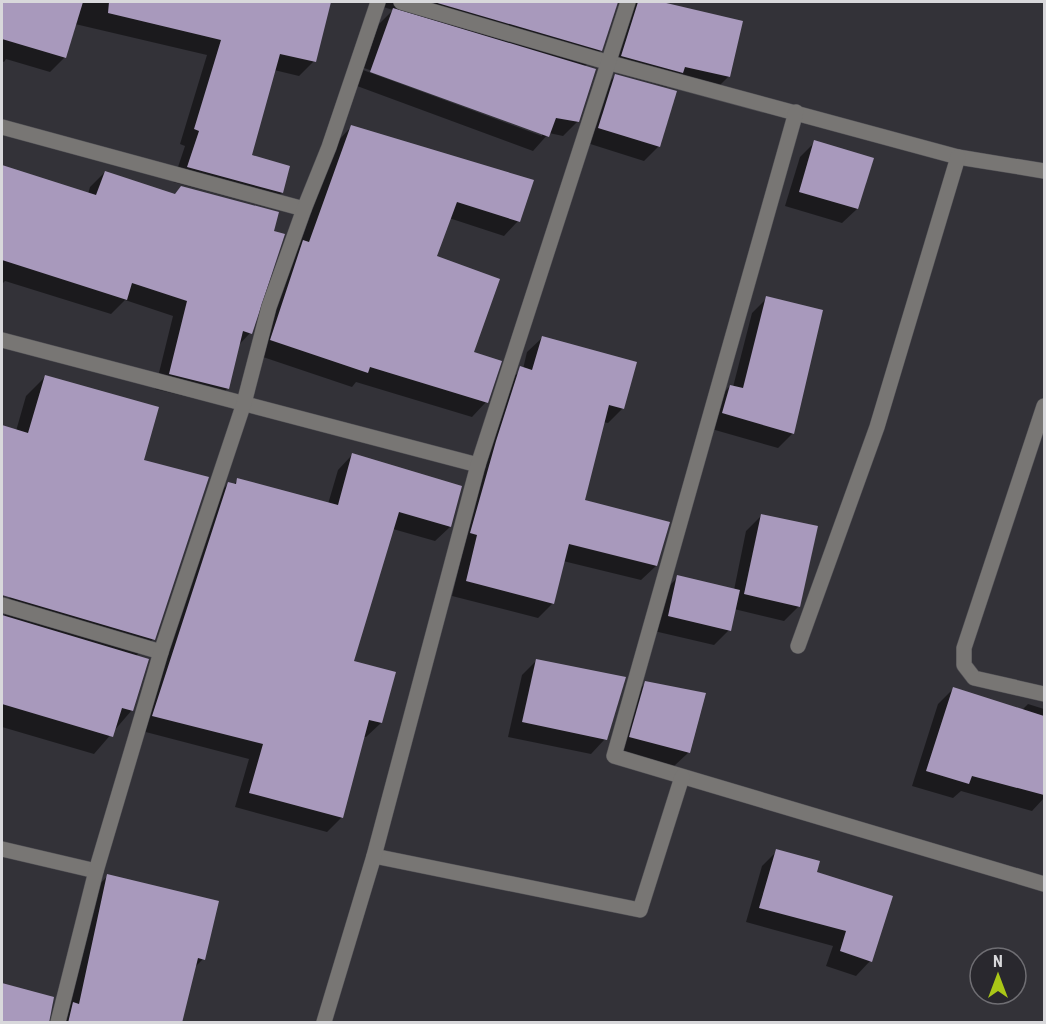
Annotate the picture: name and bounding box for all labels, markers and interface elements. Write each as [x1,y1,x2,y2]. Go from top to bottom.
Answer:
north arrow [968,946,1028,1006]
text: N [993,952,1003,971]

